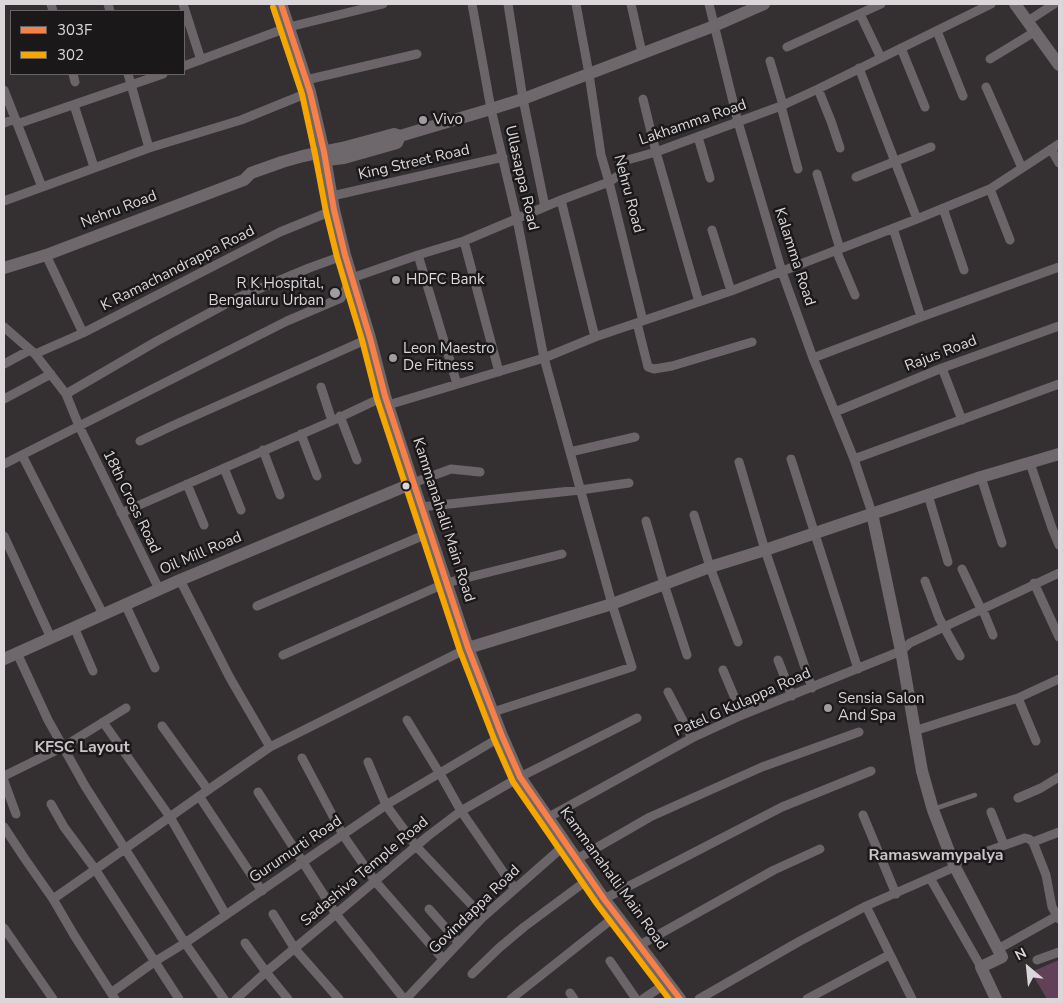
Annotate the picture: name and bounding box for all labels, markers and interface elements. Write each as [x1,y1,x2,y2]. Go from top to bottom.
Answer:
legend [10,10,185,75]
text: 303F [57,20,92,40]
text: 302 [57,45,84,65]
street label: Lakhamma Road [637,96,749,150]
place label: Vivo [433,111,463,129]
marker: Vivo [417,114,429,126]
street label: Ullasappa Road [500,124,542,232]
street label: King Street Road [357,141,471,185]
street label: Nehru Road [609,153,647,235]
street label: Nehru Road [78,187,160,233]
street label: Kalamma Road [770,206,818,308]
street label: K Ramachandrappa Road [98,222,258,316]
place label: HDFC Bank [406,271,485,289]
marker: HDFC Bank [390,274,402,286]
place label: R K Hospital, Bengaluru Urban [209,275,324,310]
marker: R K Hospital, Bengaluru Urban [328,286,342,300]
street label: Rajus Road [902,332,980,376]
place label: Leon Maestro De Fitness [403,340,495,375]
marker: Leon Maestro De Fitness [387,352,399,364]
street label: Kammanahalli Main Road [408,436,478,604]
street label: 18th Cross Road [98,447,164,557]
unlabelled marker [401,481,411,491]
street label: Oil Mill Road [157,529,245,579]
street label: Patel G Kulappa Road [672,665,814,741]
place label: Sensia Salon And Spa [838,690,925,725]
marker: Sensia Salon And Spa [822,702,834,714]
district label: KFSC Layout [34,738,130,758]
street label: Kammanahalli Main Road [555,804,671,954]
street label: Gurumurti Road [246,812,346,888]
street label: Sadashiva Temple Road [298,813,432,931]
district label: Ramaswamypalya [869,846,1003,866]
street label: Govindappa Road [426,862,524,958]
north arrow [1003,943,1053,993]
text: N [1012,943,1030,965]

